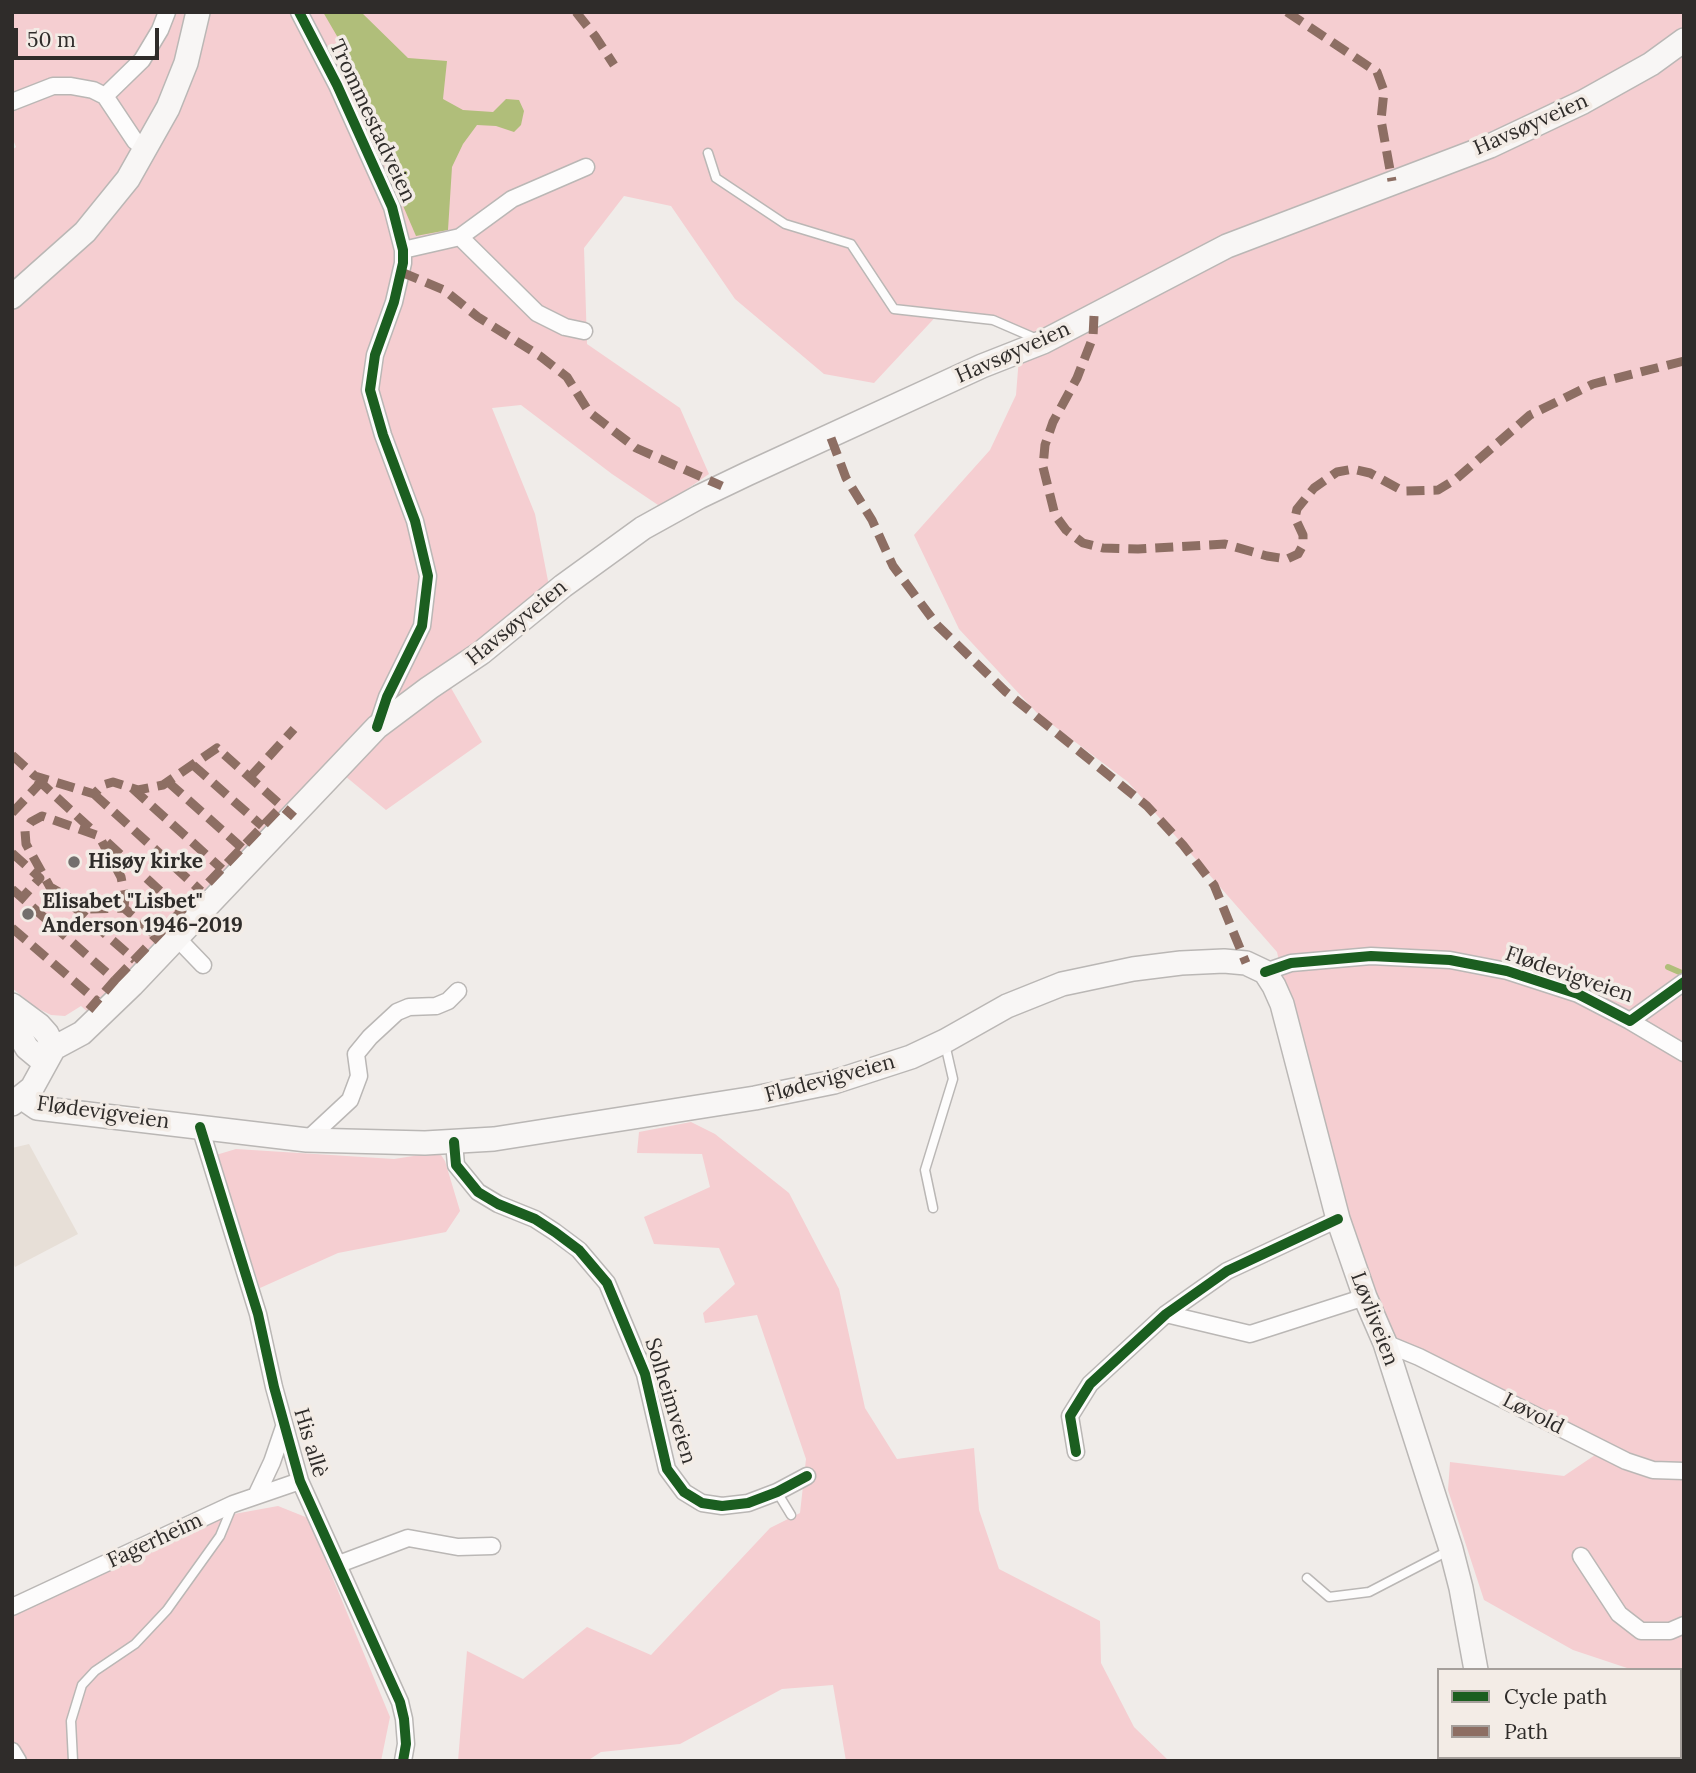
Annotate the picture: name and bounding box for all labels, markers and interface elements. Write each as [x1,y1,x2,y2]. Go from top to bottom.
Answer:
scale bar [18,14,163,58]
text: 50 m [27,26,76,53]
street label: Trommestadveien [323,36,421,206]
street label: Havsøyveien [1470,89,1592,161]
street label: Havsøyveien [952,317,1074,389]
street label: Havsøyveien [462,575,572,671]
place label: Hisøy kirke [88,849,203,875]
marker: Hisøy kirke [66,854,82,870]
place label: Elisabet "Lisbet" Anderson 1946-2019 [42,889,243,939]
marker: Elisabet "Lisbet" Anderson 1946-2019 [20,906,36,922]
street label: Flødevigveien [1502,941,1636,1009]
street label: Flødevigveien [762,1050,898,1108]
street label: Flødevigveien [35,1091,171,1135]
street label: Løvliveien [1345,1269,1403,1369]
street label: Solheimveien [639,1335,701,1467]
street label: Løvold [1498,1388,1568,1440]
street label: His allè [288,1405,332,1481]
street label: Fagerheim [103,1508,207,1574]
legend [1437,1668,1682,1759]
text: Cycle path [1504,1683,1607,1710]
text: Path [1504,1718,1548,1745]

